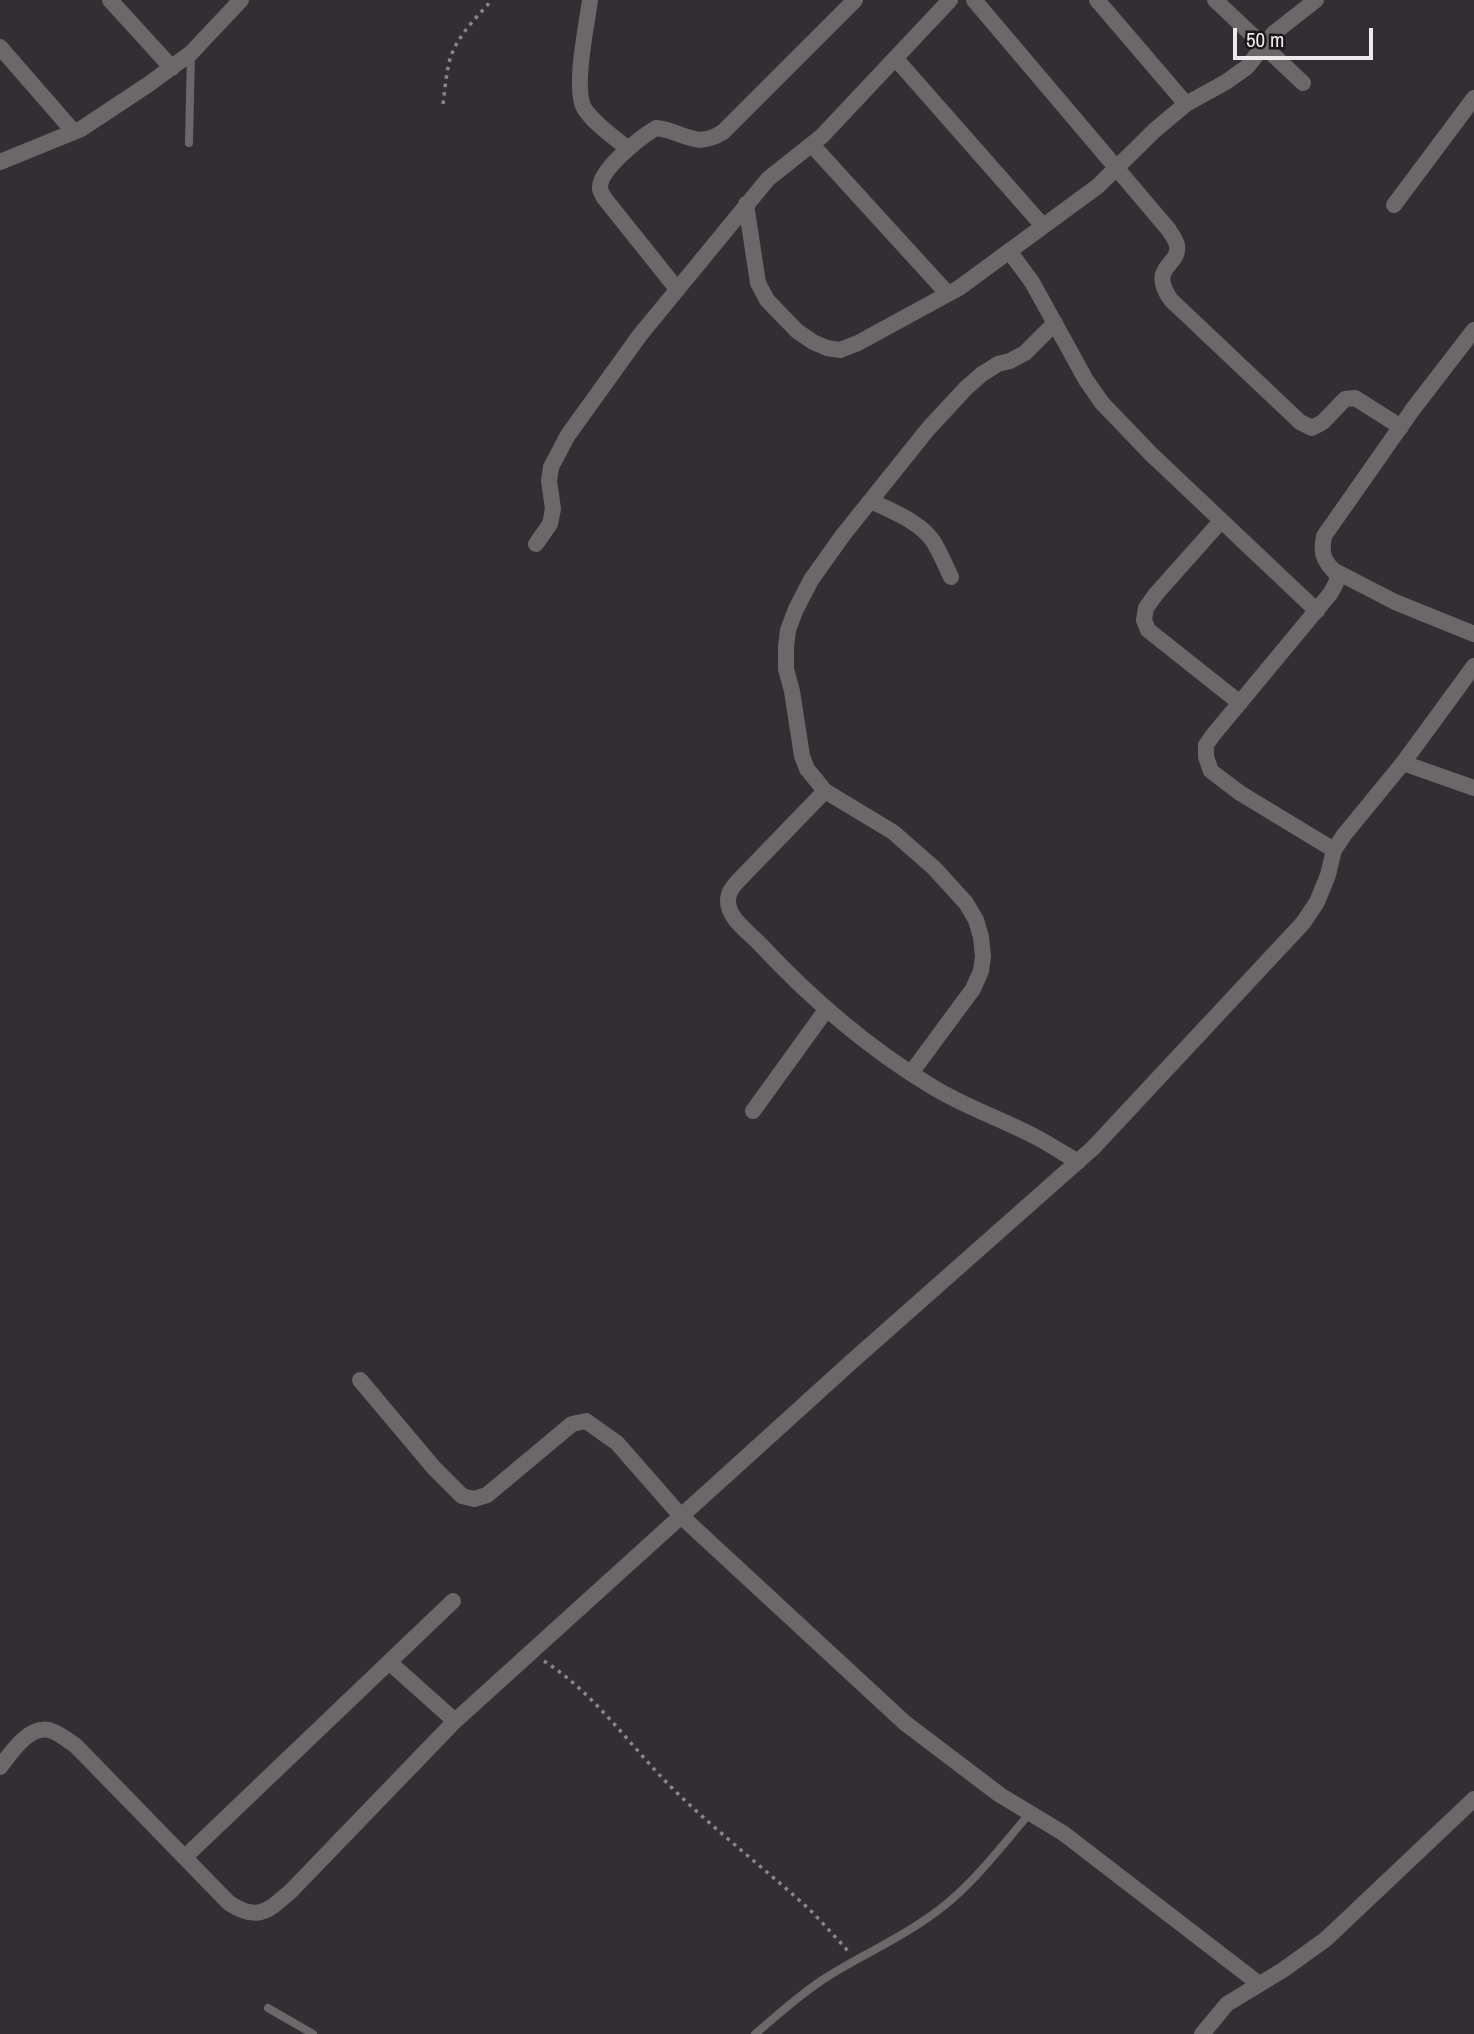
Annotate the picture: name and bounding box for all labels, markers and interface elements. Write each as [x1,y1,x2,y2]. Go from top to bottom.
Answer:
scale bar [1236,14,1376,58]
text: 50 m [1246,25,1284,54]

